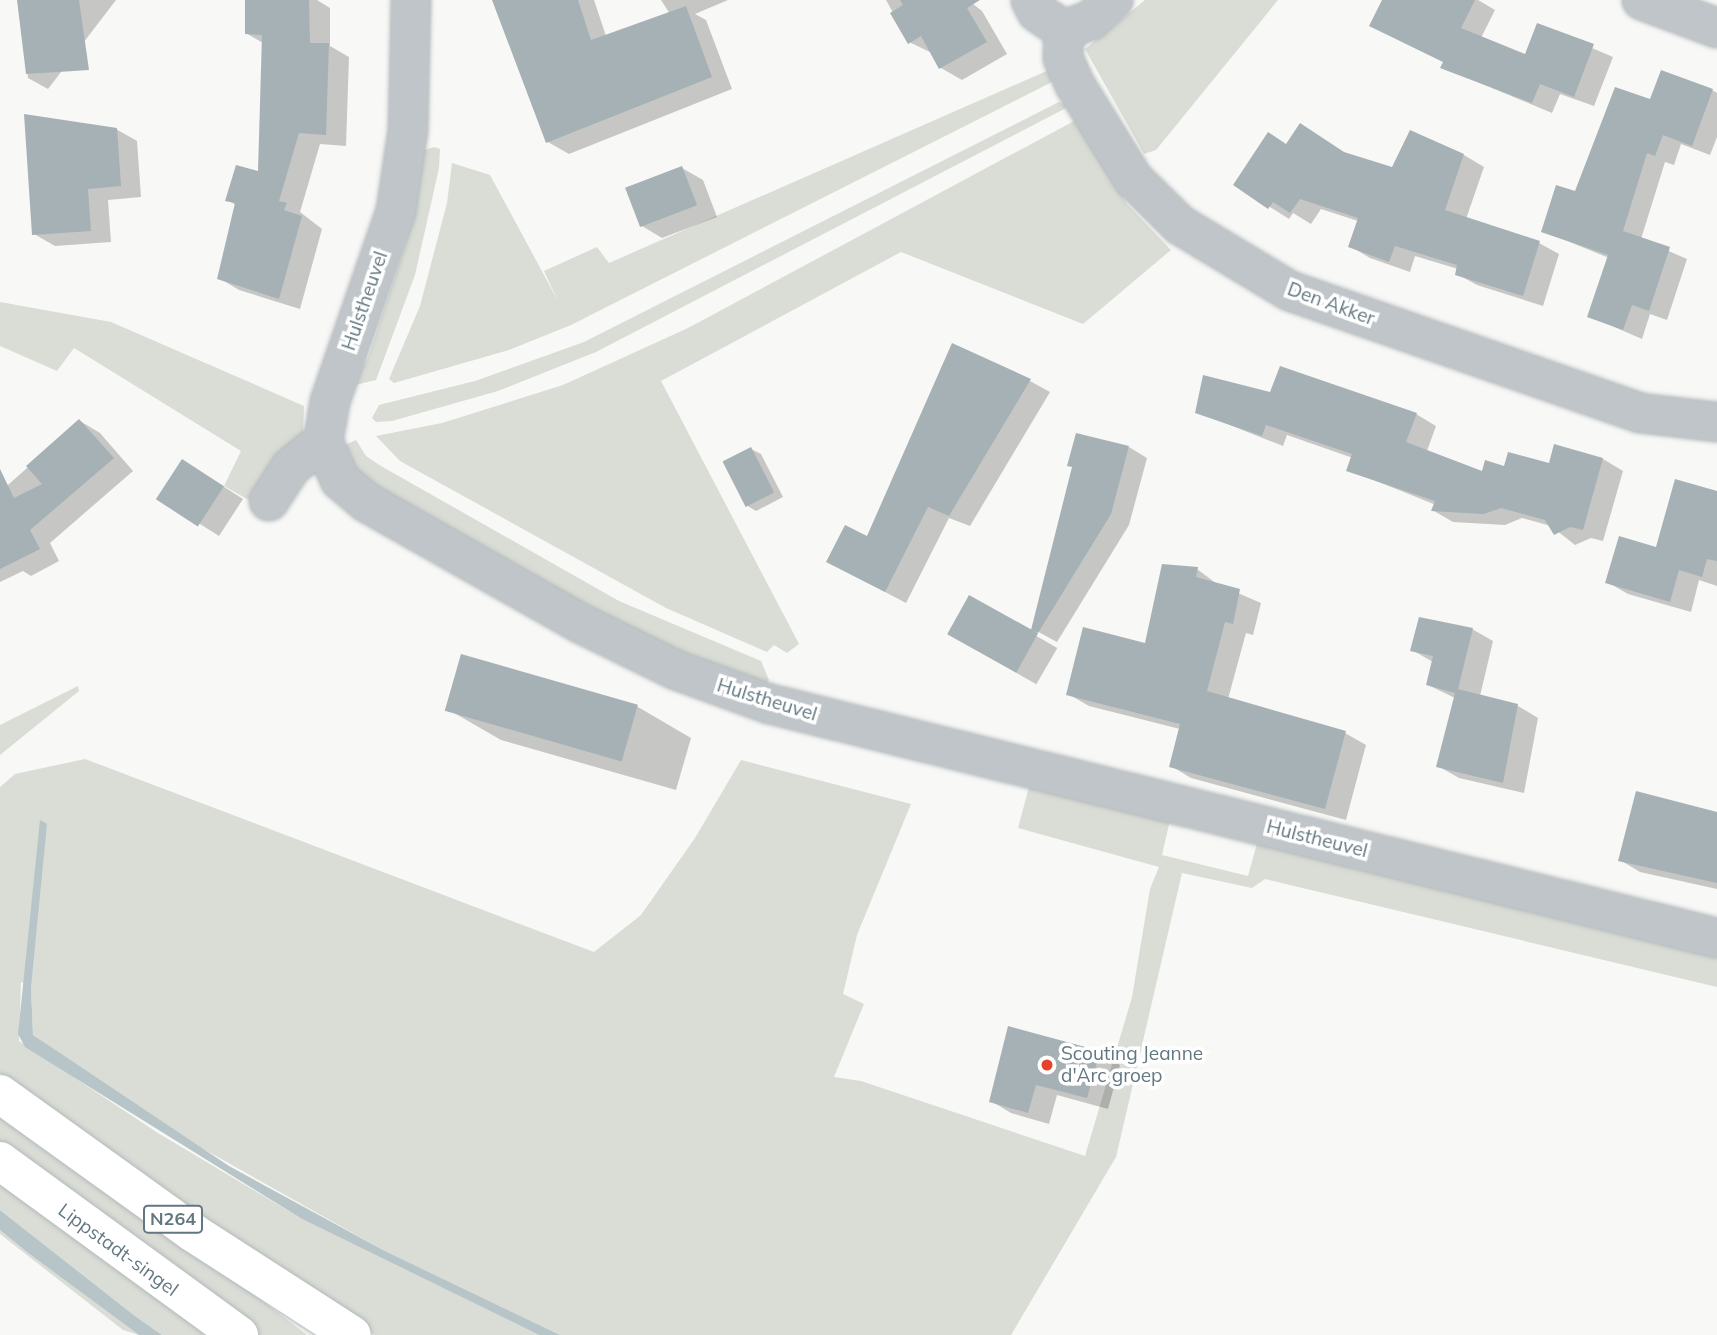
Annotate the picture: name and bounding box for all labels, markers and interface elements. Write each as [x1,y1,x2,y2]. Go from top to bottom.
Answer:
street label: Hulstheuvel [337,248,393,354]
street label: Den Akker [1284,278,1378,330]
street label: Hulstheuvel [714,674,820,726]
street label: Hulstheuvel [1264,815,1370,863]
place label: Scouting Jeanne d'Arc groep [1061,1043,1203,1087]
marker: Scouting Jeanne d'Arc groep [1039,1057,1055,1073]
street label: Lippstadt-singel [54,1199,182,1301]
road number: N264 [142,1204,204,1234]

